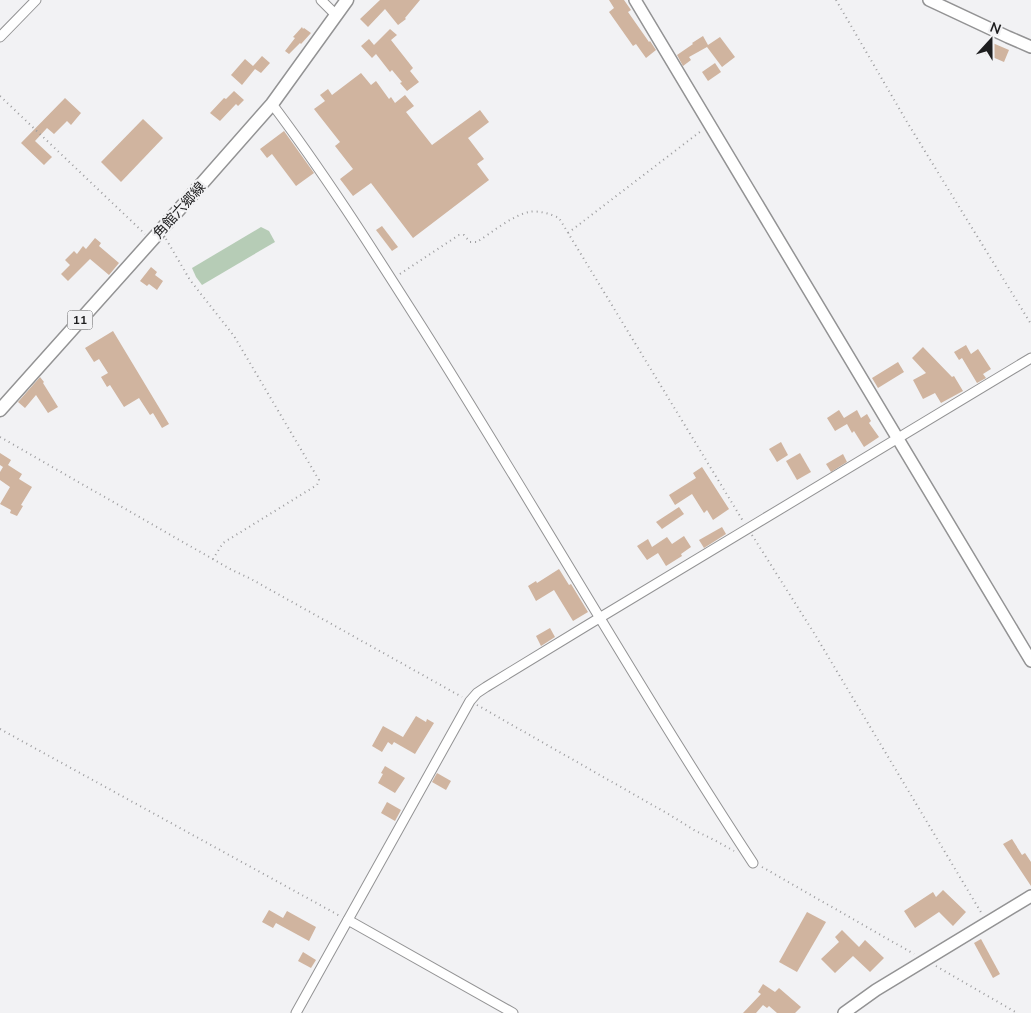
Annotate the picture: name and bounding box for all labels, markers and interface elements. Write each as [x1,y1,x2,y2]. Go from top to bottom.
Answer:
north arrow [966,15,1016,65]
text: N [987,18,1004,39]
street label: 角館六郷線 [149,178,210,243]
road number: 11 [68,310,92,330]

